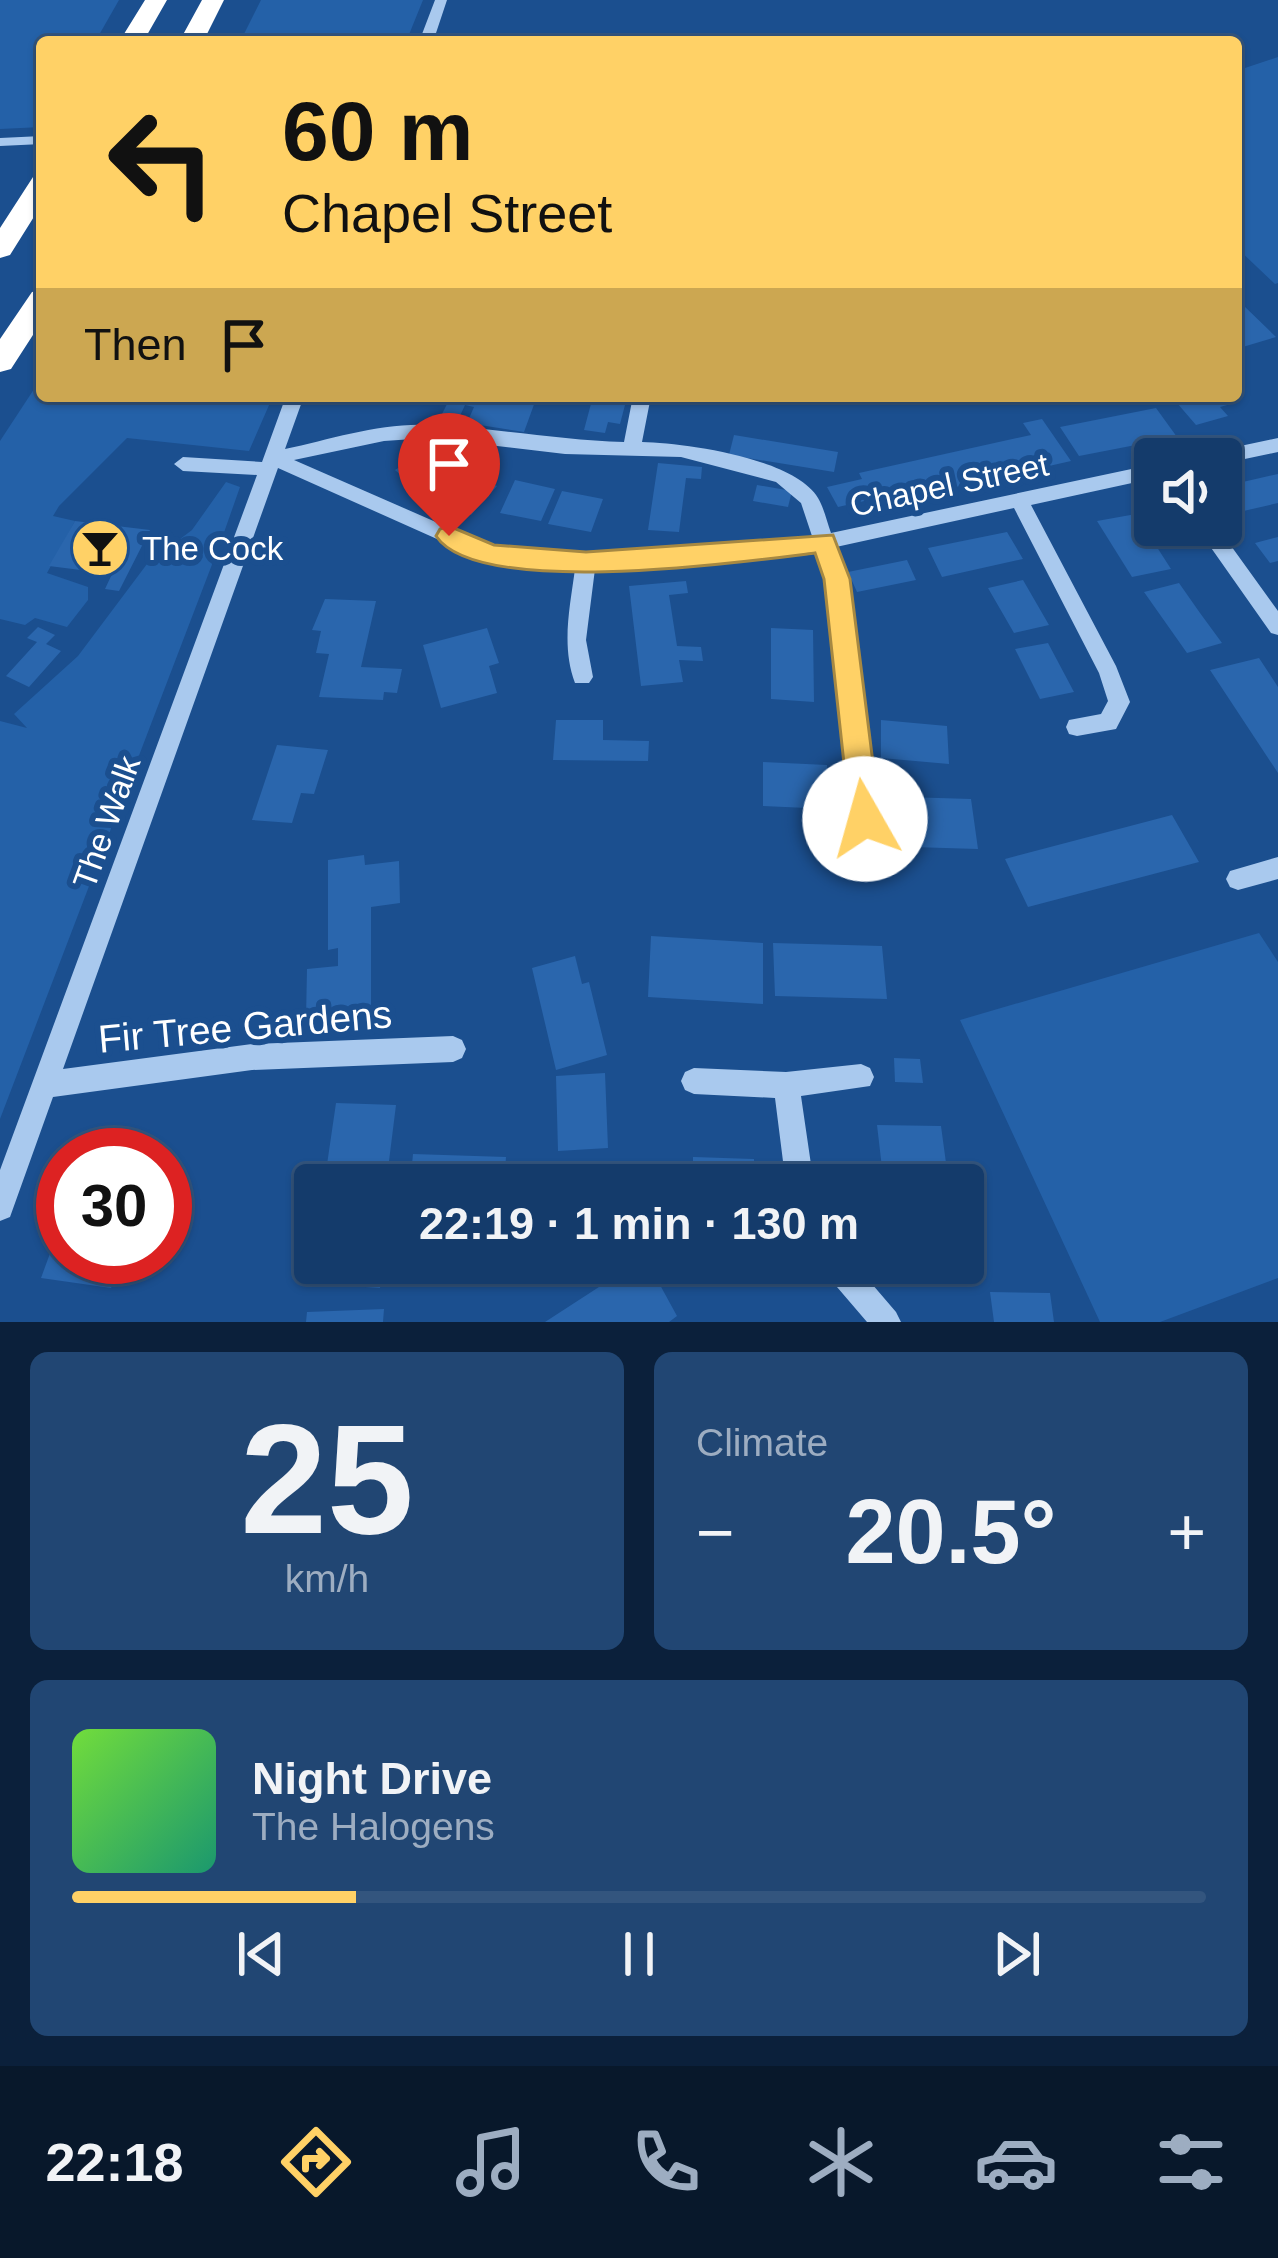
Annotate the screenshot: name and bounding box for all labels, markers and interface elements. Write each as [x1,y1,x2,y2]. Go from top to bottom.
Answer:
icon: left [84,84,240,240]
text: 60 m [282,84,473,178]
text: Chapel Street [282,183,612,243]
icon: arrive [211,312,277,378]
text: Then [84,319,187,370]
pin [398,413,500,536]
icon: arrive [416,431,482,497]
map controls [1134,438,1242,546]
button: sound [1134,438,1242,546]
street label: Chapel Street [847,445,1052,524]
bar icon: The Cock [69,517,131,579]
place label: The Cock [142,530,284,567]
street label: The Walk [65,750,148,893]
position arrow [802,756,928,882]
street label: Fir Tree Gardens [96,992,394,1061]
speed limit sign: 30 [36,1128,192,1284]
text: 22:19 · 1 min · 130 m [419,1198,859,1249]
text: 25 [240,1392,414,1566]
text: Climate [696,1421,828,1464]
text: 20.5° [845,1482,1057,1582]
text: − [696,1495,735,1569]
text: + [1167,1495,1206,1569]
text: km/h [285,1557,369,1600]
text: Night Drive [252,1753,492,1804]
text: The Halogens [252,1805,495,1848]
icon: previous [228,1921,294,1987]
icon: pause [606,1921,672,1987]
icon: next [984,1921,1050,1987]
icon: directions [274,2120,358,2204]
icon: music [449,2120,533,2204]
icon: phone [624,2120,708,2204]
icon: climate [799,2120,883,2204]
icon: car [974,2120,1058,2204]
icon: filters [1149,2120,1233,2204]
text: 22:18 [45,2132,184,2192]

